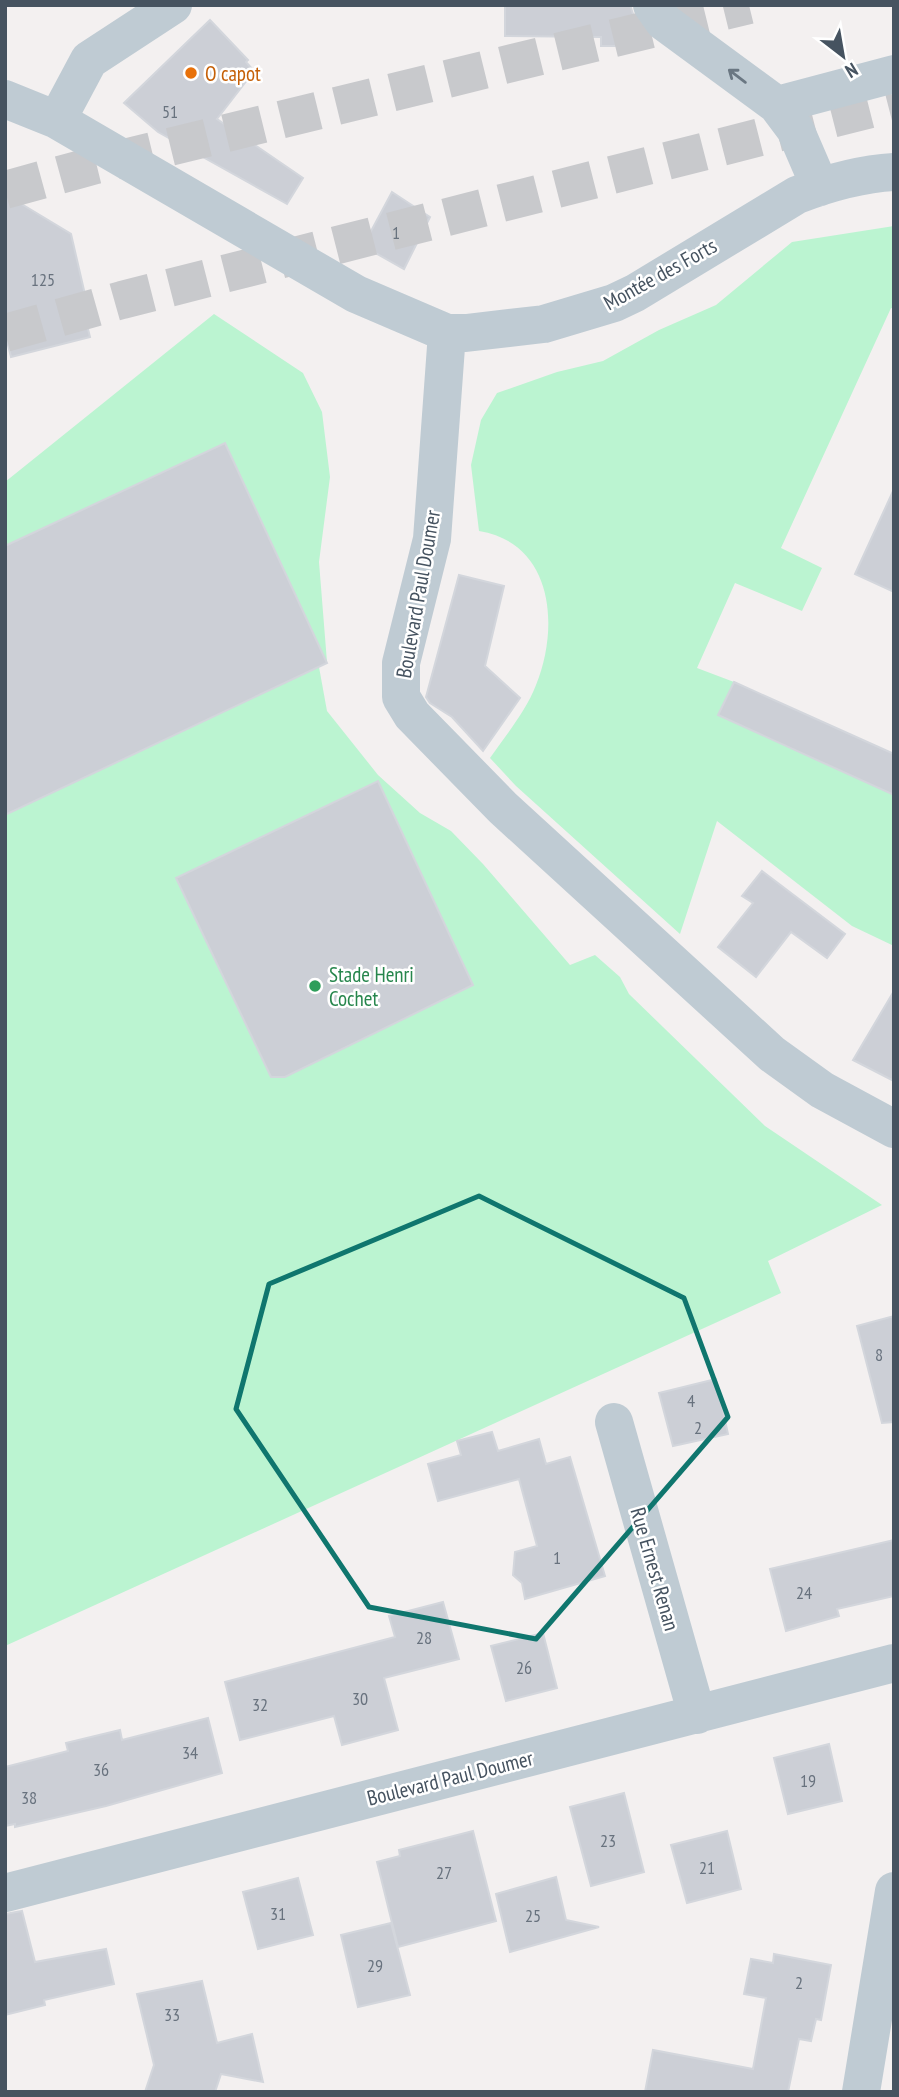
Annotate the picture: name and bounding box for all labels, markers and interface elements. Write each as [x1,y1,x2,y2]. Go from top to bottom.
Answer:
north arrow [808,21,878,91]
text: N [841,58,862,84]
place label: O capot [205,60,261,87]
marker: O capot [183,65,199,81]
one-way arrow [729,68,747,83]
house number: 51 [162,100,178,123]
house number: 1 [392,221,400,244]
street label: Montée des Forts [599,232,721,316]
house number: 125 [31,268,55,291]
street label: Boulevard Paul Doumer [390,508,446,680]
place label: Stade Henri Cochet [329,961,414,1012]
marker: Stade Henri Cochet [307,978,323,994]
house number: 8 [875,1343,883,1366]
house number: 4 [687,1389,695,1412]
house number: 2 [694,1416,702,1439]
street label: Rue Ernest Renan [625,1504,685,1634]
house number: 1 [553,1546,561,1569]
house number: 24 [796,1581,812,1604]
house number: 28 [416,1626,432,1649]
house number: 26 [516,1656,532,1679]
house number: 30 [352,1687,368,1710]
house number: 32 [252,1693,268,1716]
house number: 34 [182,1741,198,1764]
street label: Boulevard Paul Doumer [364,1744,536,1812]
house number: 36 [93,1758,109,1781]
house number: 19 [800,1769,816,1792]
house number: 38 [21,1786,37,1809]
house number: 23 [600,1829,616,1852]
house number: 21 [699,1856,715,1879]
house number: 27 [436,1861,452,1884]
house number: 31 [270,1902,286,1925]
house number: 25 [525,1904,541,1927]
house number: 29 [367,1954,383,1977]
house number: 2 [795,1971,803,1994]
house number: 33 [164,2003,180,2026]

